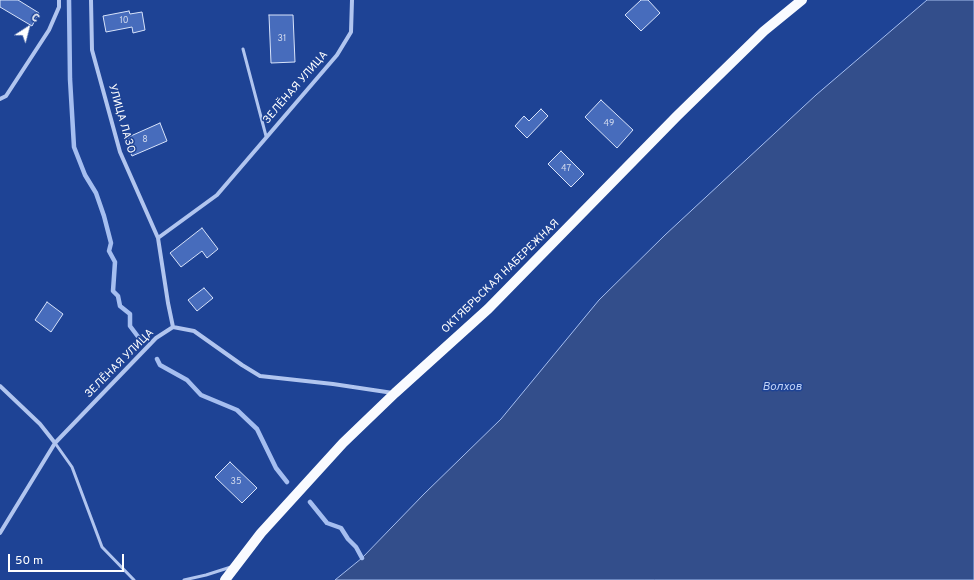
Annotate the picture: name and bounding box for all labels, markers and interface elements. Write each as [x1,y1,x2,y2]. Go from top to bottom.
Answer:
north arrow [8,8,48,48]
text: С [28,11,42,26]
house number: 10 [119,16,129,26]
house number: 31 [278,34,286,44]
street label: ЗЕЛЁНАЯ УЛИЦА [261,49,331,127]
street label: УЛИЦА ЛАЗО [105,83,137,155]
house number: 49 [604,119,614,129]
house number: 8 [142,135,148,145]
house number: 47 [561,164,571,174]
street label: ОКТЯБРЬСКАЯ НАБЕРЕЖНАЯ [439,217,563,337]
street label: ЗЕЛЁНАЯ УЛИЦА [83,327,157,401]
water label: Волхов [762,381,802,395]
house number: 35 [230,477,242,487]
scale bar [10,546,126,572]
text: 50 m [15,553,43,569]

